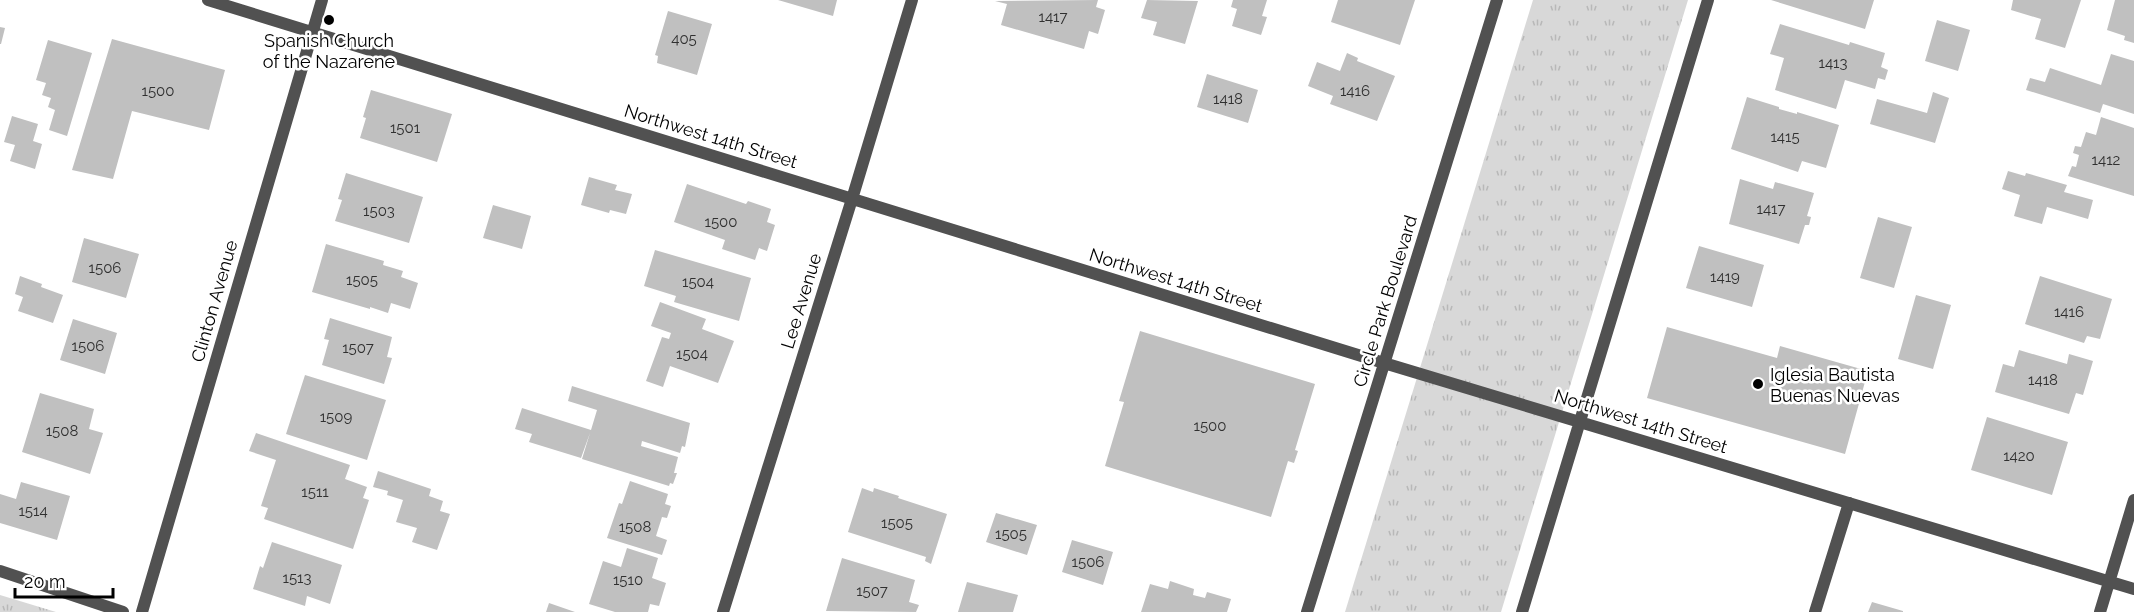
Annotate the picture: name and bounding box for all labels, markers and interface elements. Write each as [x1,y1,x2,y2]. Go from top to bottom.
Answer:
house number: 1417 [1039,8,1067,26]
marker: Spanish Church of the Nazarene [322,13,336,27]
place label: Spanish Church of the Nazarene [263,30,396,72]
house number: 405 [671,30,697,48]
house number: 1413 [1818,54,1848,72]
house number: 1500 [142,82,174,100]
house number: 1416 [1340,82,1370,100]
house number: 1418 [1213,90,1243,108]
street label: Northwest 14th Street [622,100,800,172]
house number: 1501 [390,119,421,137]
house number: 1415 [1770,128,1800,146]
house number: 1412 [2092,151,2121,169]
house number: 1417 [1757,200,1785,218]
house number: 1503 [363,202,395,220]
house number: 1500 [705,213,737,231]
street label: Circle Park Boulevard [1349,213,1421,389]
street label: Clinton Avenue [187,237,242,364]
street label: Northwest 14th Street [1087,244,1265,316]
street label: Lee Avenue [777,250,826,351]
house number: 1506 [89,259,121,277]
house number: 1419 [1710,268,1740,286]
house number: 1505 [346,271,378,289]
house number: 1504 [682,273,714,291]
house number: 1416 [2054,303,2084,321]
house number: 1506 [72,337,104,355]
house number: 1507 [342,339,374,357]
house number: 1504 [676,345,708,363]
place label: Iglesia Bautista Buenas Nuevas [1770,364,1900,406]
house number: 1418 [2028,371,2058,389]
marker: Iglesia Bautista Buenas Nuevas [1751,377,1765,391]
street label: Northwest 14th Street [1552,385,1730,457]
house number: 1509 [320,408,352,426]
house number: 1500 [1194,417,1226,435]
house number: 1508 [46,422,78,440]
house number: 1420 [2003,447,2035,465]
house number: 1511 [301,483,329,501]
house number: 1514 [18,502,48,520]
house number: 1505 [881,514,913,532]
house number: 1508 [619,518,651,536]
house number: 1505 [995,525,1027,543]
house number: 1506 [1072,553,1104,571]
scale bar [15,561,112,599]
house number: 1513 [282,569,312,587]
text: 20 m [24,571,66,592]
house number: 1510 [613,571,643,589]
house number: 1507 [856,582,888,600]

